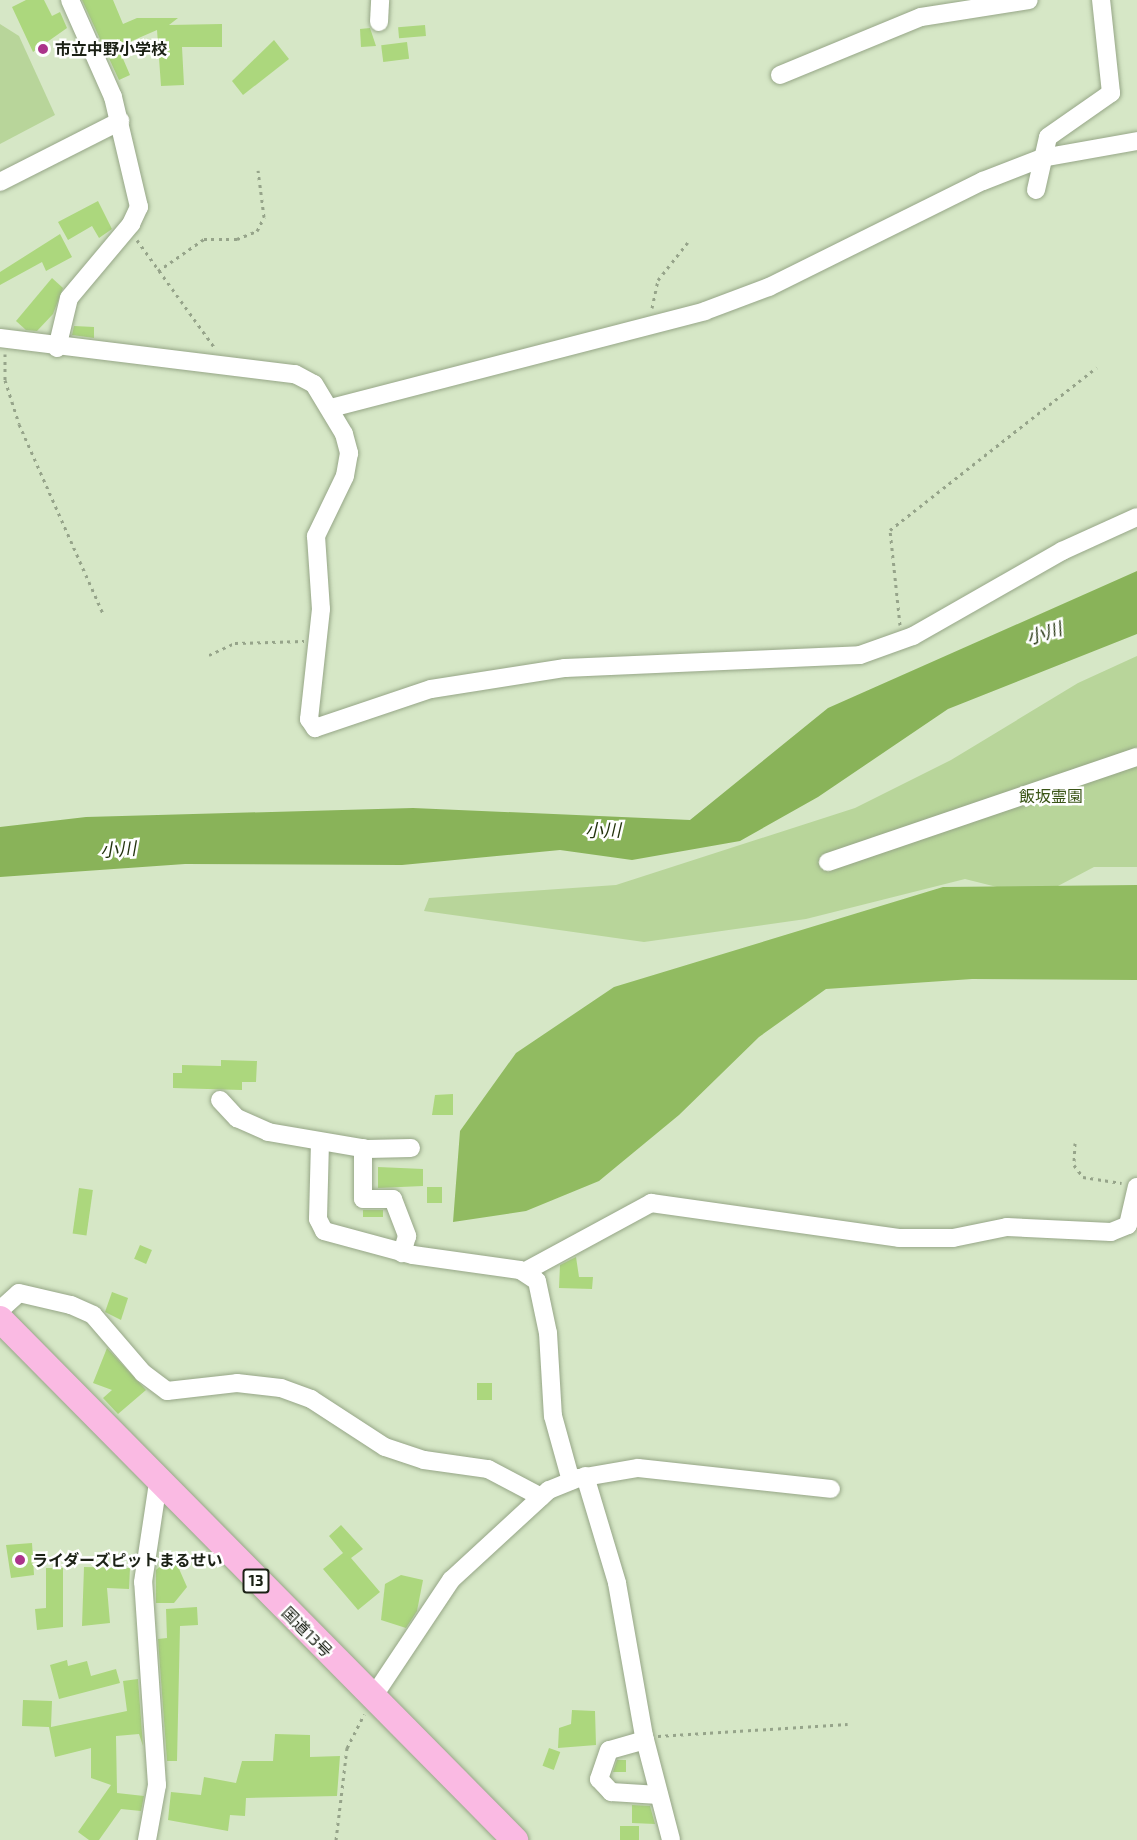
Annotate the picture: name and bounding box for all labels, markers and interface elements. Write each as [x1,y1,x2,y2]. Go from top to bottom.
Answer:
place label: 市立中野小学校 [55,39,167,59]
marker: 市立中野小学校 [36,42,50,56]
water label: 小川 [1024,617,1064,649]
park label: 飯坂霊園 [1019,786,1083,806]
water label: 小川 [585,819,621,841]
water label: 小川 [99,837,137,861]
place label: ライダーズピットまるせい [32,1550,224,1570]
marker: ライダーズピットまるせい [13,1553,27,1567]
road number: 13 [242,1569,270,1593]
street label: 国道13号 [278,1603,336,1661]

